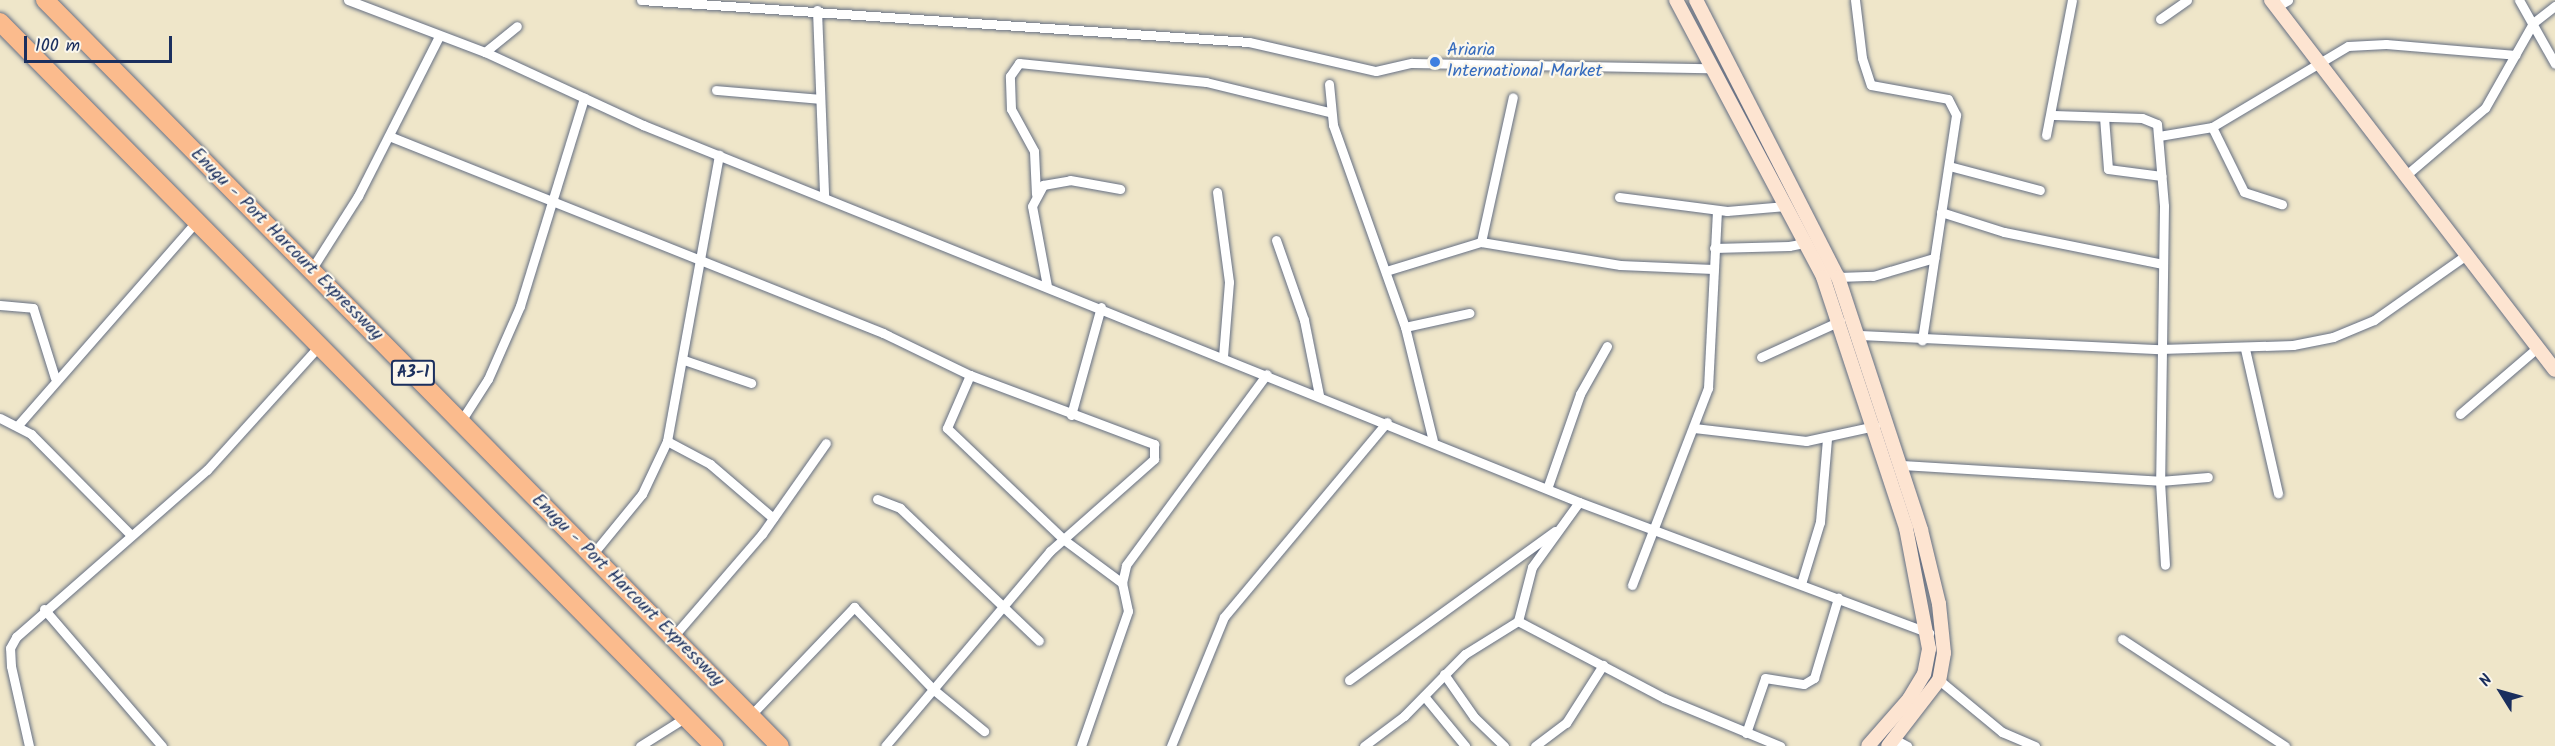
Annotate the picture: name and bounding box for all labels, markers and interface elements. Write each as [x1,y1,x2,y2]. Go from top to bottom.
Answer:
scale bar [27,24,176,62]
text: 100 m [35,32,80,61]
place label: Ariaria International Market [1447,41,1602,84]
marker: Ariaria International Market [1428,55,1442,69]
street label: Enugu - Port Harcourt Expressway [185,144,387,346]
road number: A3-1 [390,360,436,386]
street label: Enugu - Port Harcourt Expressway [526,490,728,692]
north arrow [2471,662,2531,722]
text: N [2473,669,2499,692]

